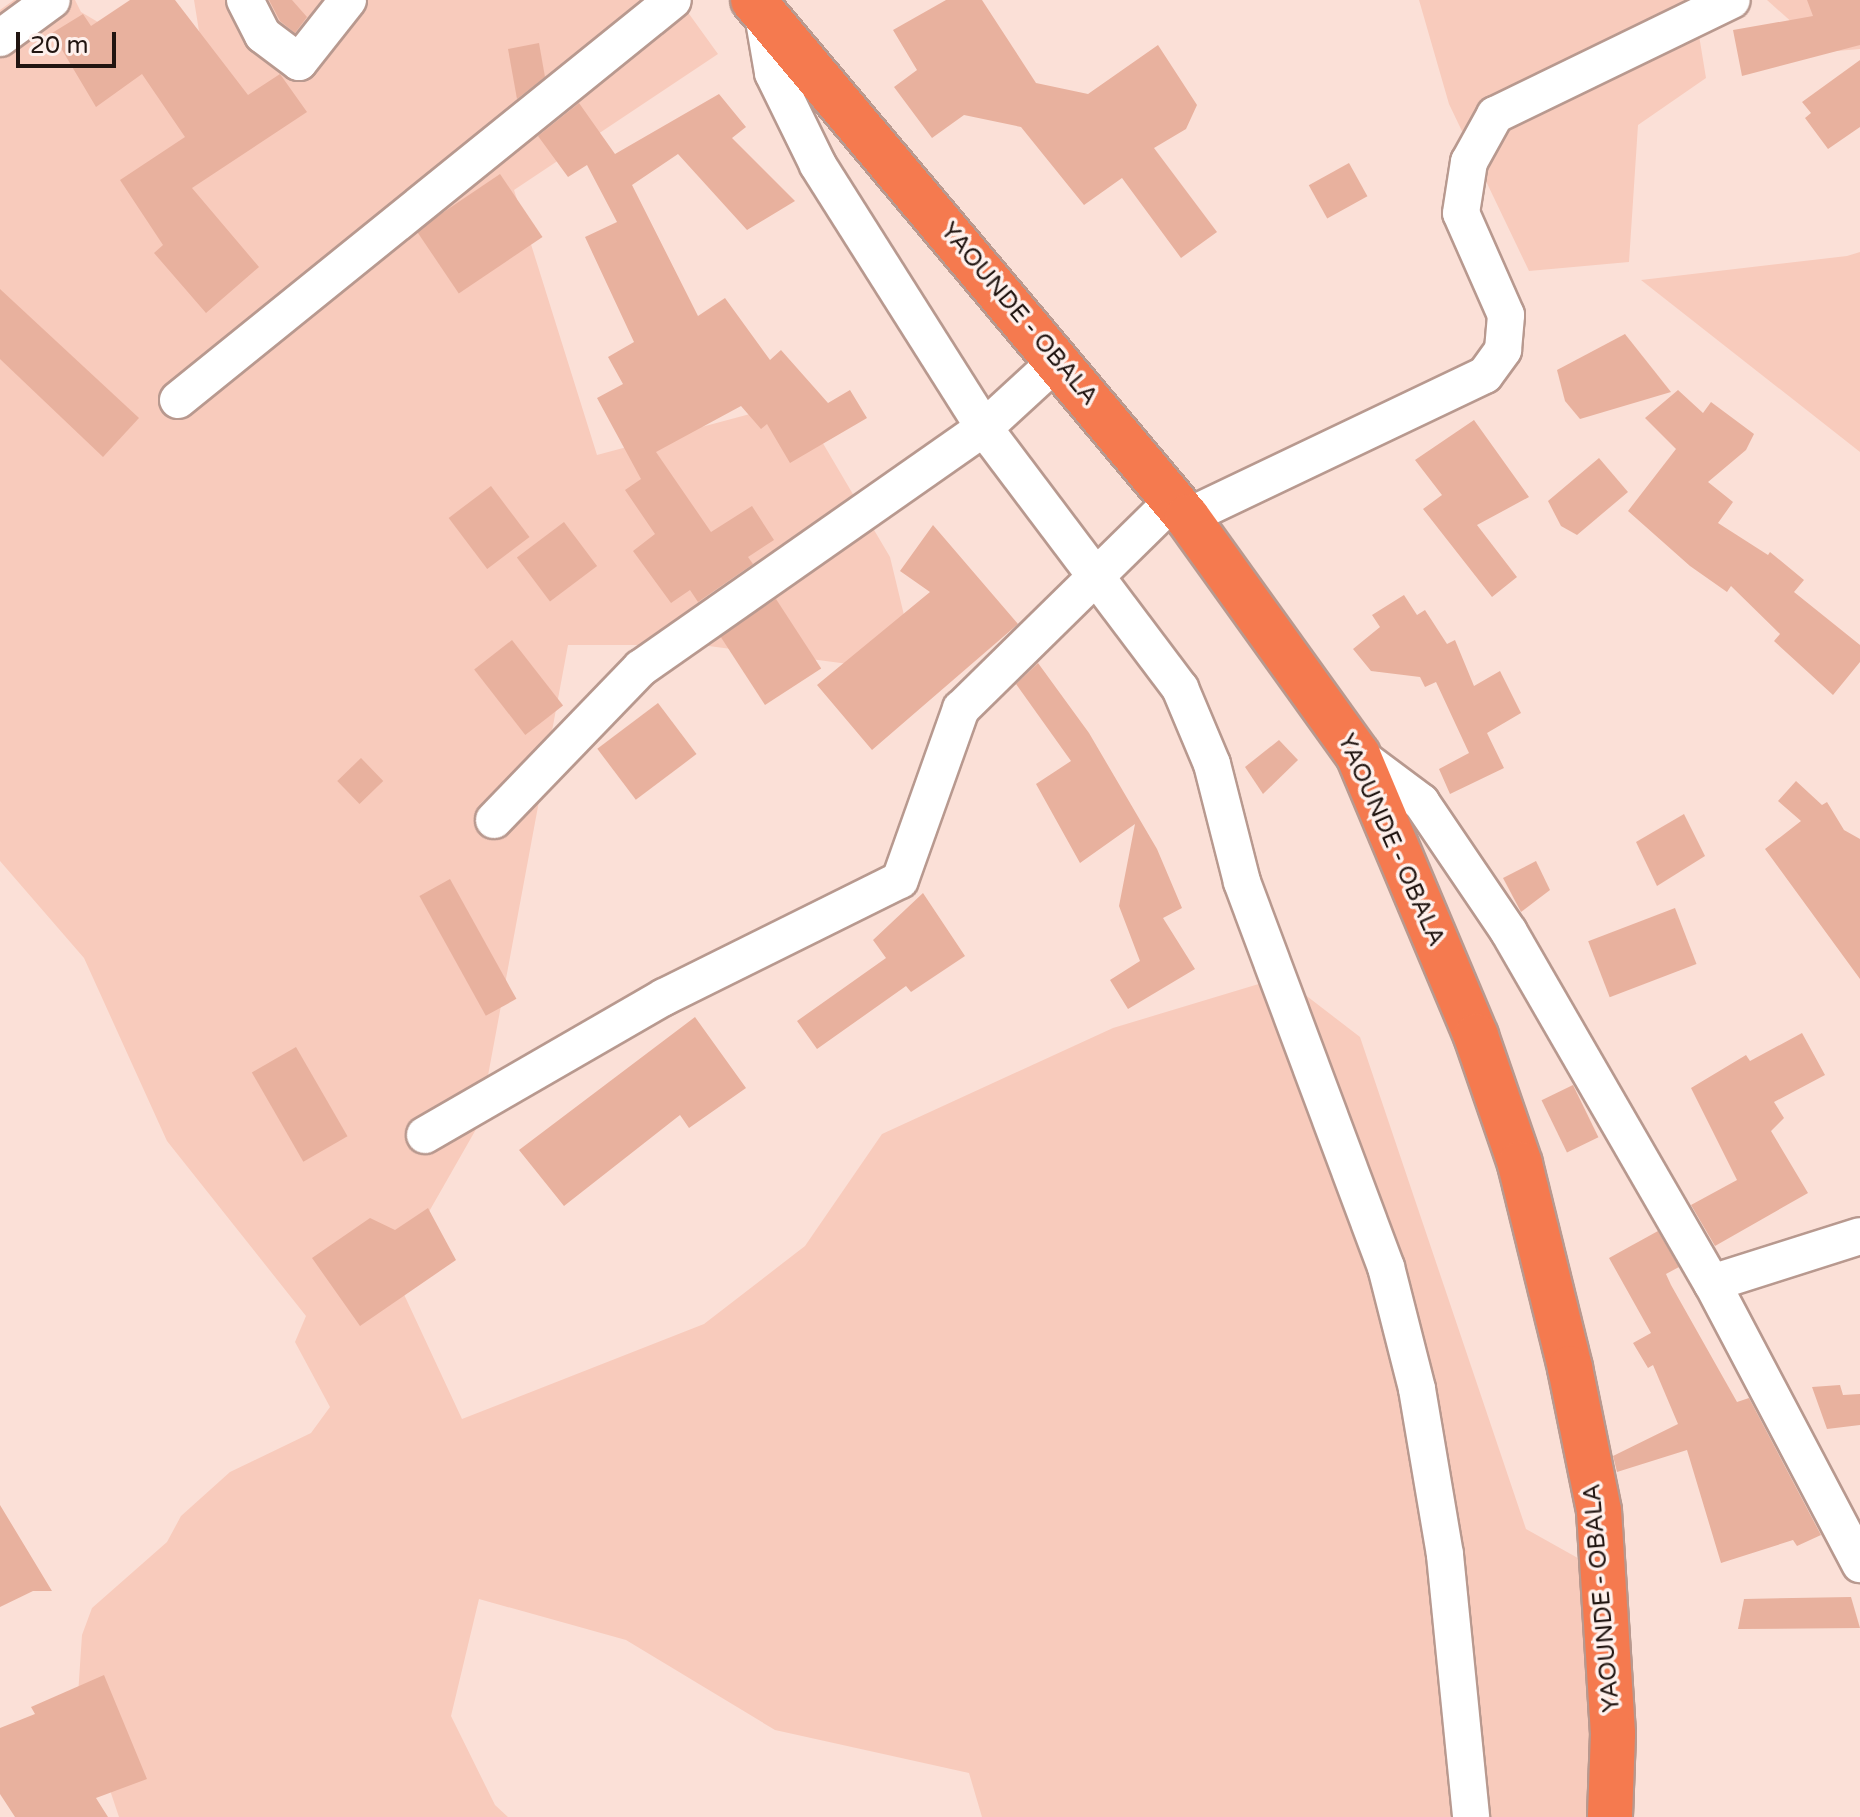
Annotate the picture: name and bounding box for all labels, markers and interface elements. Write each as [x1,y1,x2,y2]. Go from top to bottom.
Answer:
scale bar [20,16,120,66]
text: 20 m [30,31,88,60]
street label: YAOUNDE - OBALA [934,217,1104,411]
street label: YAOUNDE - OBALA [1331,729,1451,951]
street label: YAOUNDE - OBALA [1578,1483,1626,1713]

